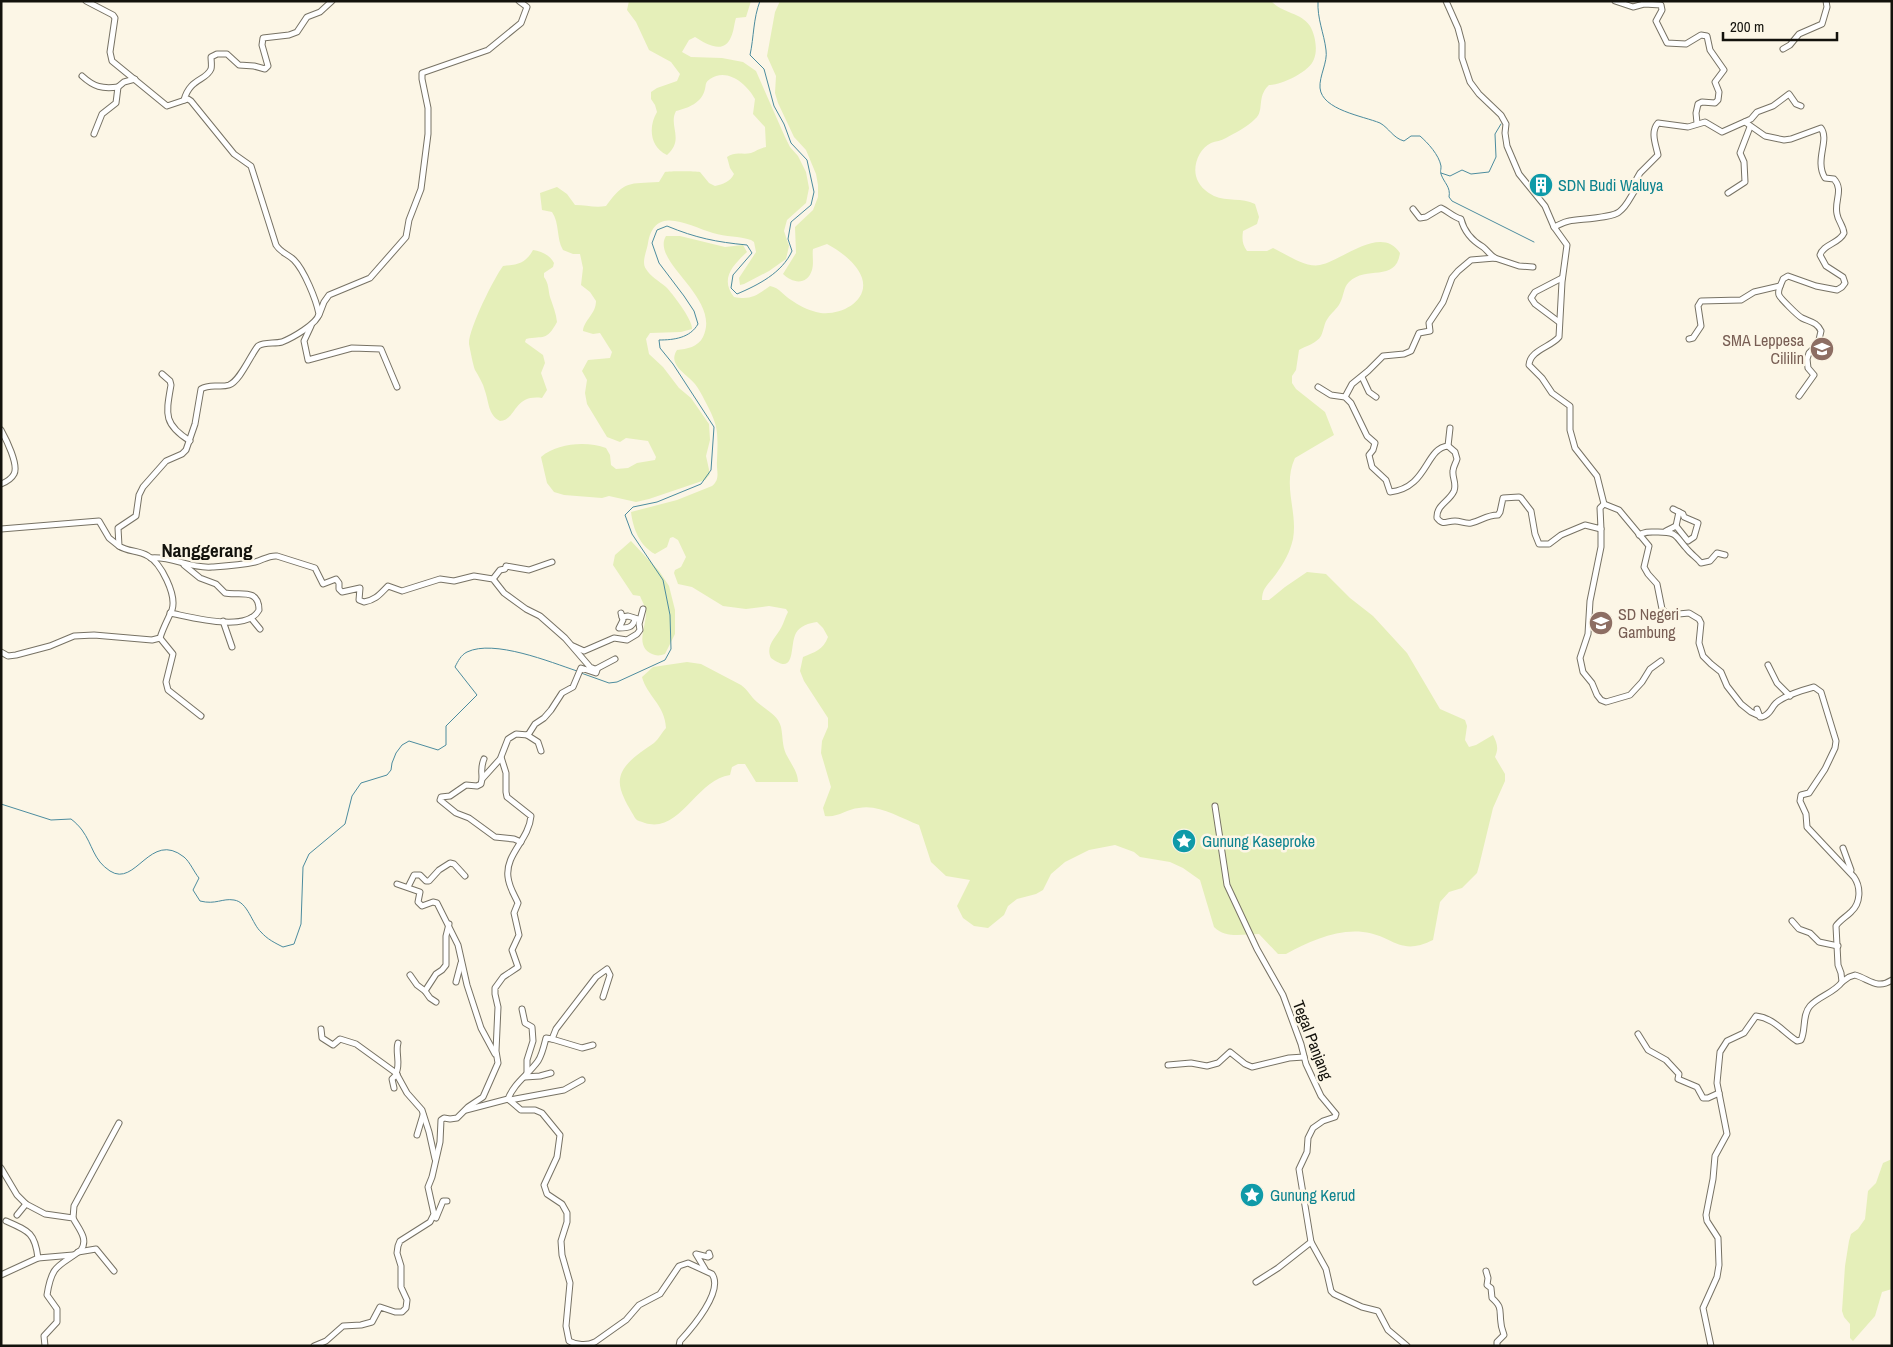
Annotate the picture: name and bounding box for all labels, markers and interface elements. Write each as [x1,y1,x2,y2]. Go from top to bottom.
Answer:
scale bar [1723,10,1837,42]
text: 200 m [1730,16,1764,37]
building icon: SDN Budi Waluya [1528,172,1554,198]
place label: SDN Budi Waluya [1558,174,1664,196]
place label: SMA Leppesa Cililin [1722,329,1805,369]
school or university icon: SMA Leppesa Cililin [1809,336,1835,362]
district label: Nanggerang [162,537,253,563]
place label: SD Negeri Gambung [1618,603,1679,643]
school or university icon: SD Negeri Gambung [1588,610,1614,636]
place icon: Gunung Kaseproke [1171,828,1197,854]
place label: Gunung Kaseproke [1202,830,1315,852]
street label: Tegal Panjang [1288,997,1338,1083]
place icon: Gunung Kerud [1239,1182,1265,1208]
place label: Gunung Kerud [1270,1184,1355,1206]

